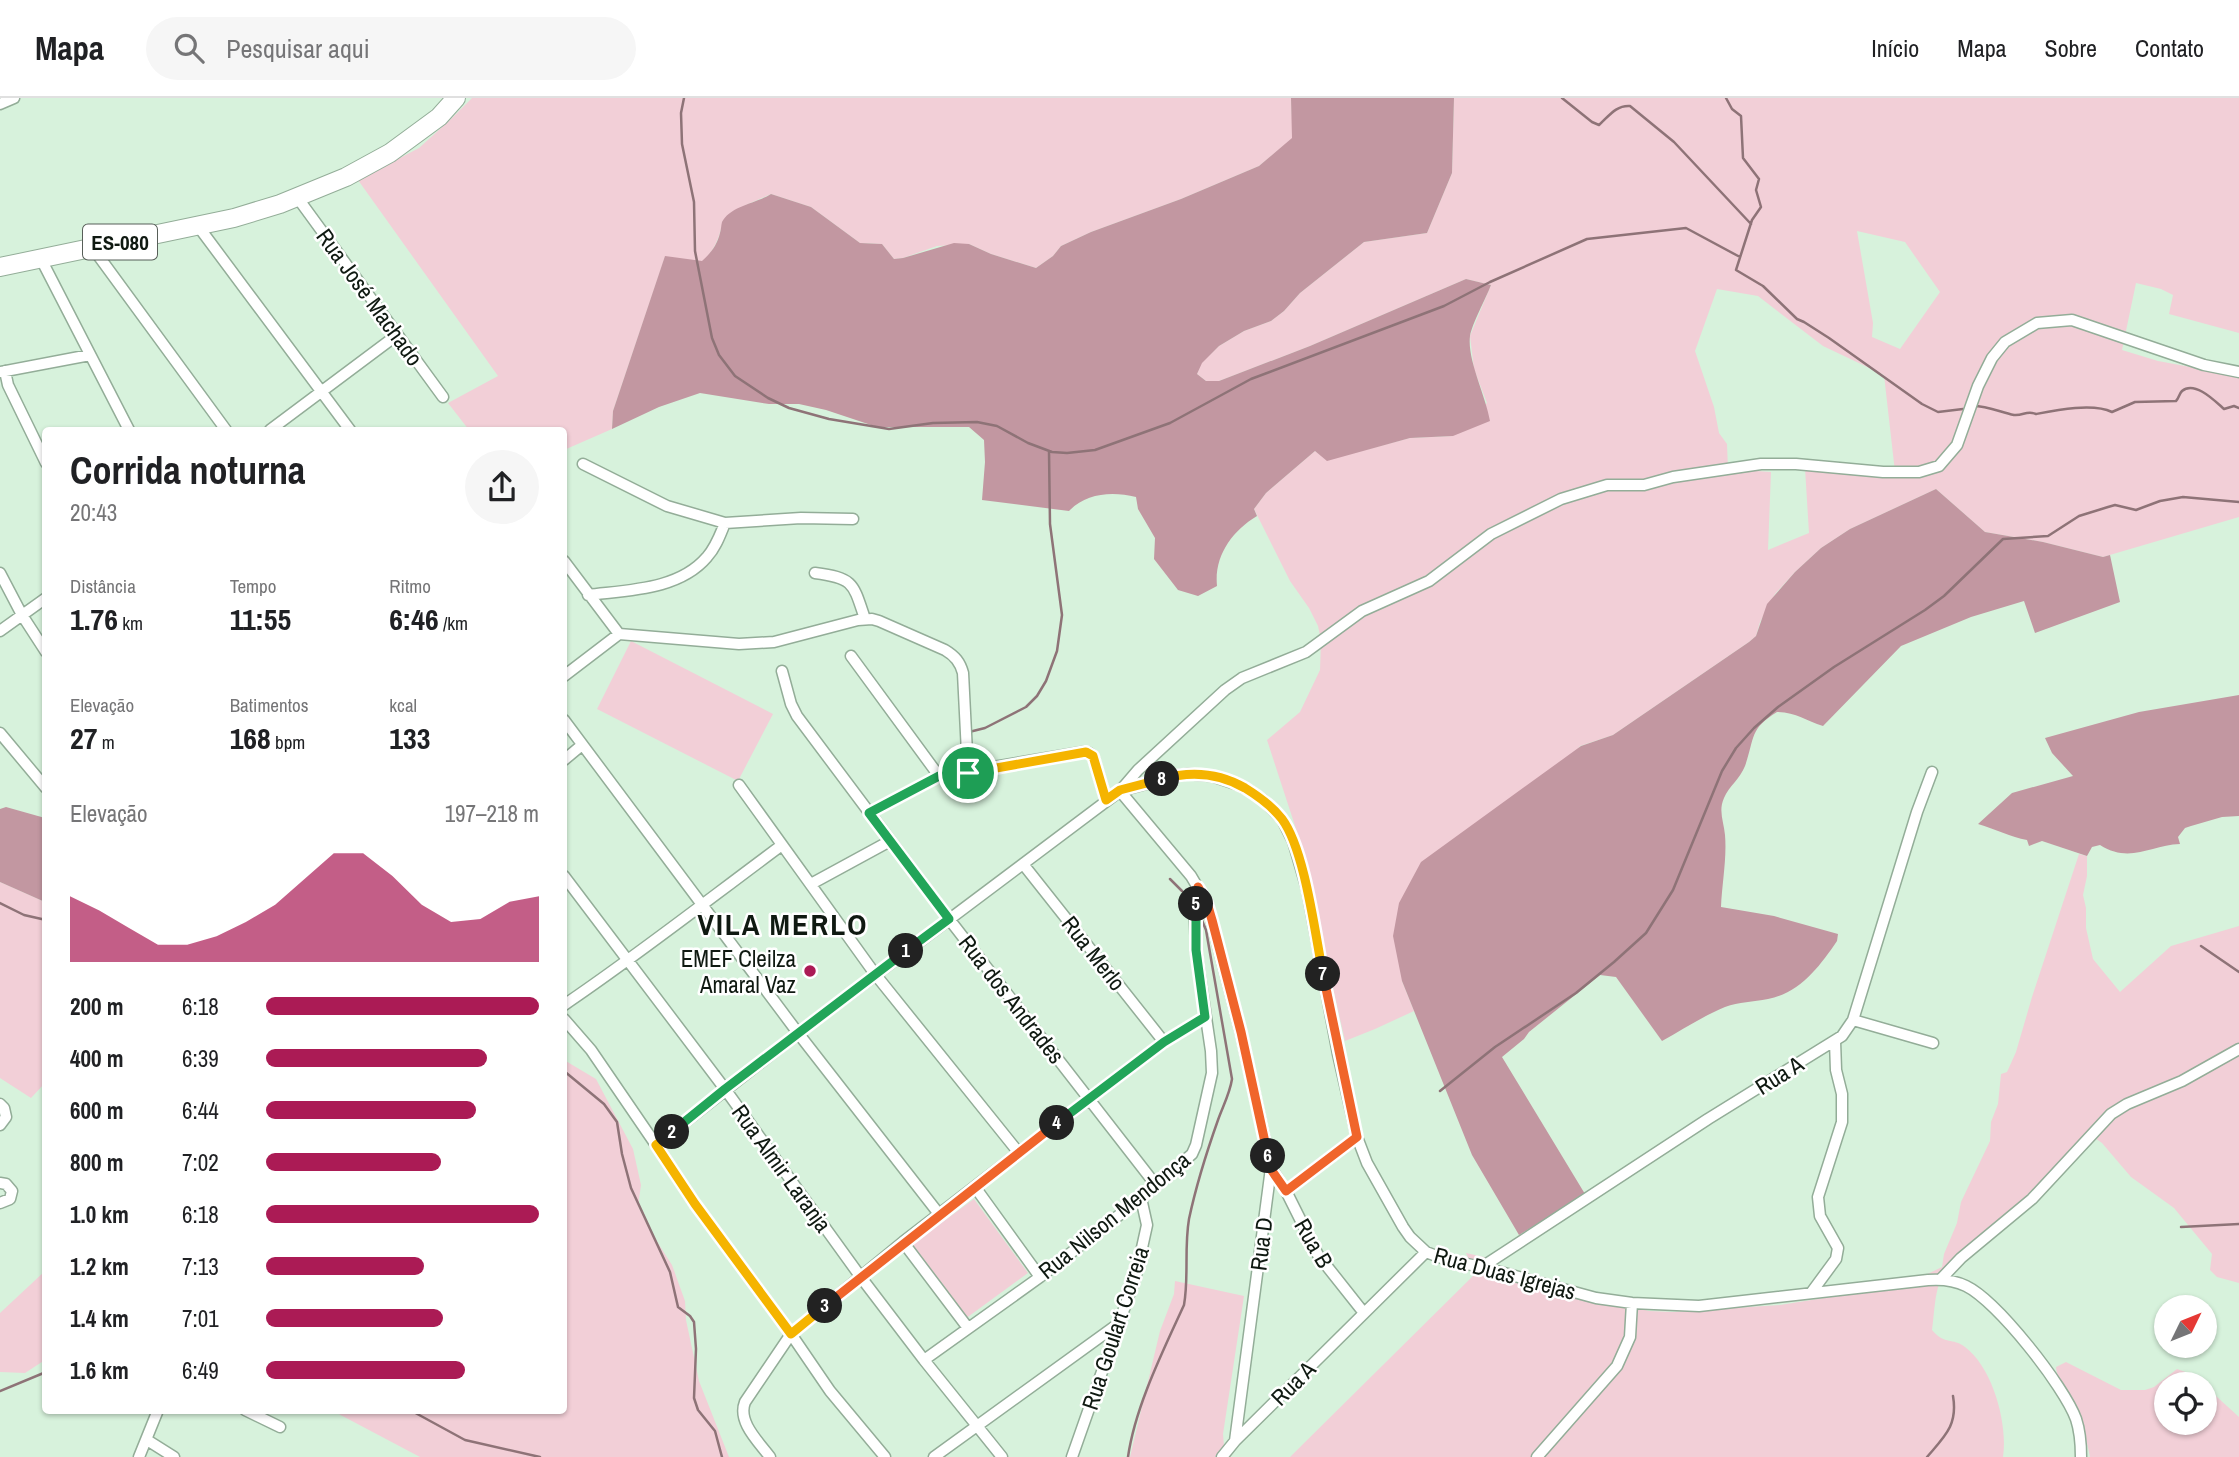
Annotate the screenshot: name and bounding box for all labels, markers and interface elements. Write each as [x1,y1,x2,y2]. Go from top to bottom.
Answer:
search box [146,17,636,80]
text: Mapa [35,26,104,70]
icon: search [170,29,208,67]
text: Pesquisar aqui [226,31,370,66]
text: Início [1871,32,1919,64]
text: Mapa [1957,32,2007,64]
text: Sobre [2045,32,2097,64]
text: Contato [2135,32,2204,64]
street label: Rua José Machado [310,222,430,372]
road number: ES-080 [83,225,157,260]
text: Corrida noturna [70,445,305,496]
button: share [465,450,539,524]
text: 20:43 [70,497,117,528]
text: Distância [70,573,136,599]
text: Tempo [230,573,276,599]
text: Ritmo [389,573,431,599]
text: 1.76 [70,599,118,639]
text: 11:55 [230,599,291,639]
text: 6:46 [389,599,439,639]
text: km [118,610,143,636]
text: /km [439,610,468,636]
text: Elevação [70,692,134,718]
text: Batimentos [230,692,308,718]
text: kcal [389,692,417,718]
text: 27 [70,718,97,758]
text: 168 [230,718,271,758]
text: 133 [389,718,430,758]
text: m [97,729,115,755]
text: bpm [271,729,305,755]
pin [938,743,998,803]
icon: arrive [949,754,987,792]
pin: 8 [1144,762,1180,796]
text: 8 [1157,765,1166,791]
text: Elevação [70,798,148,829]
text: 197–218 m [445,798,539,829]
pin: 5 [1178,886,1214,922]
text: 5 [1191,890,1200,916]
district label: VILA MERLO [698,904,868,944]
street label: Rua Merlo [1055,909,1133,997]
street label: Rua dos Andrades [952,928,1072,1070]
pin: 1 [888,934,923,968]
text: 1 [901,937,910,963]
place label: EMEF Cleilza Amaral Vaz [681,943,797,1000]
pin: 7 [1306,956,1340,992]
text: 7 [1318,960,1327,986]
marker: EMEF Cleilza Amaral Vaz [802,963,818,979]
text: 200 m [70,991,123,1022]
text: 6:18 [182,991,219,1022]
text: 400 m [70,1043,123,1074]
text: 6:39 [182,1043,219,1074]
street label: Rua A [1749,1048,1809,1102]
text: 600 m [70,1095,123,1126]
text: 6:44 [182,1095,219,1126]
street label: Rua Almir Laranja [725,1098,839,1239]
pin: 4 [1040,1105,1074,1140]
text: 4 [1052,1109,1061,1135]
pin: 2 [654,1114,690,1150]
text: 2 [667,1118,676,1144]
pin: 6 [1250,1138,1286,1174]
text: 6 [1263,1142,1272,1168]
street label: Rua Nilson Mendonça [1032,1144,1197,1286]
text: 800 m [70,1147,123,1178]
text: 7:02 [182,1147,219,1178]
text: 1.0 km [70,1199,129,1230]
text: 6:18 [182,1199,219,1230]
street label: Rua B [1287,1213,1341,1273]
street label: Rua D [1242,1216,1280,1272]
street label: Rua Duas Igrejas [1431,1239,1579,1307]
street label: Rua Goulart Correia [1074,1242,1156,1414]
text: 1.2 km [70,1251,129,1282]
text: 7:13 [182,1251,219,1282]
pin: 3 [808,1288,842,1324]
text: 3 [820,1292,829,1318]
north arrow [2154,1295,2217,1358]
map controls [2154,1295,2217,1435]
text: 1.4 km [70,1303,129,1334]
text: 7:01 [182,1303,219,1334]
street label: Rua A [1264,1354,1322,1412]
text: 1.6 km [70,1355,129,1386]
text: 6:49 [182,1355,219,1386]
button: locate [2154,1372,2217,1435]

